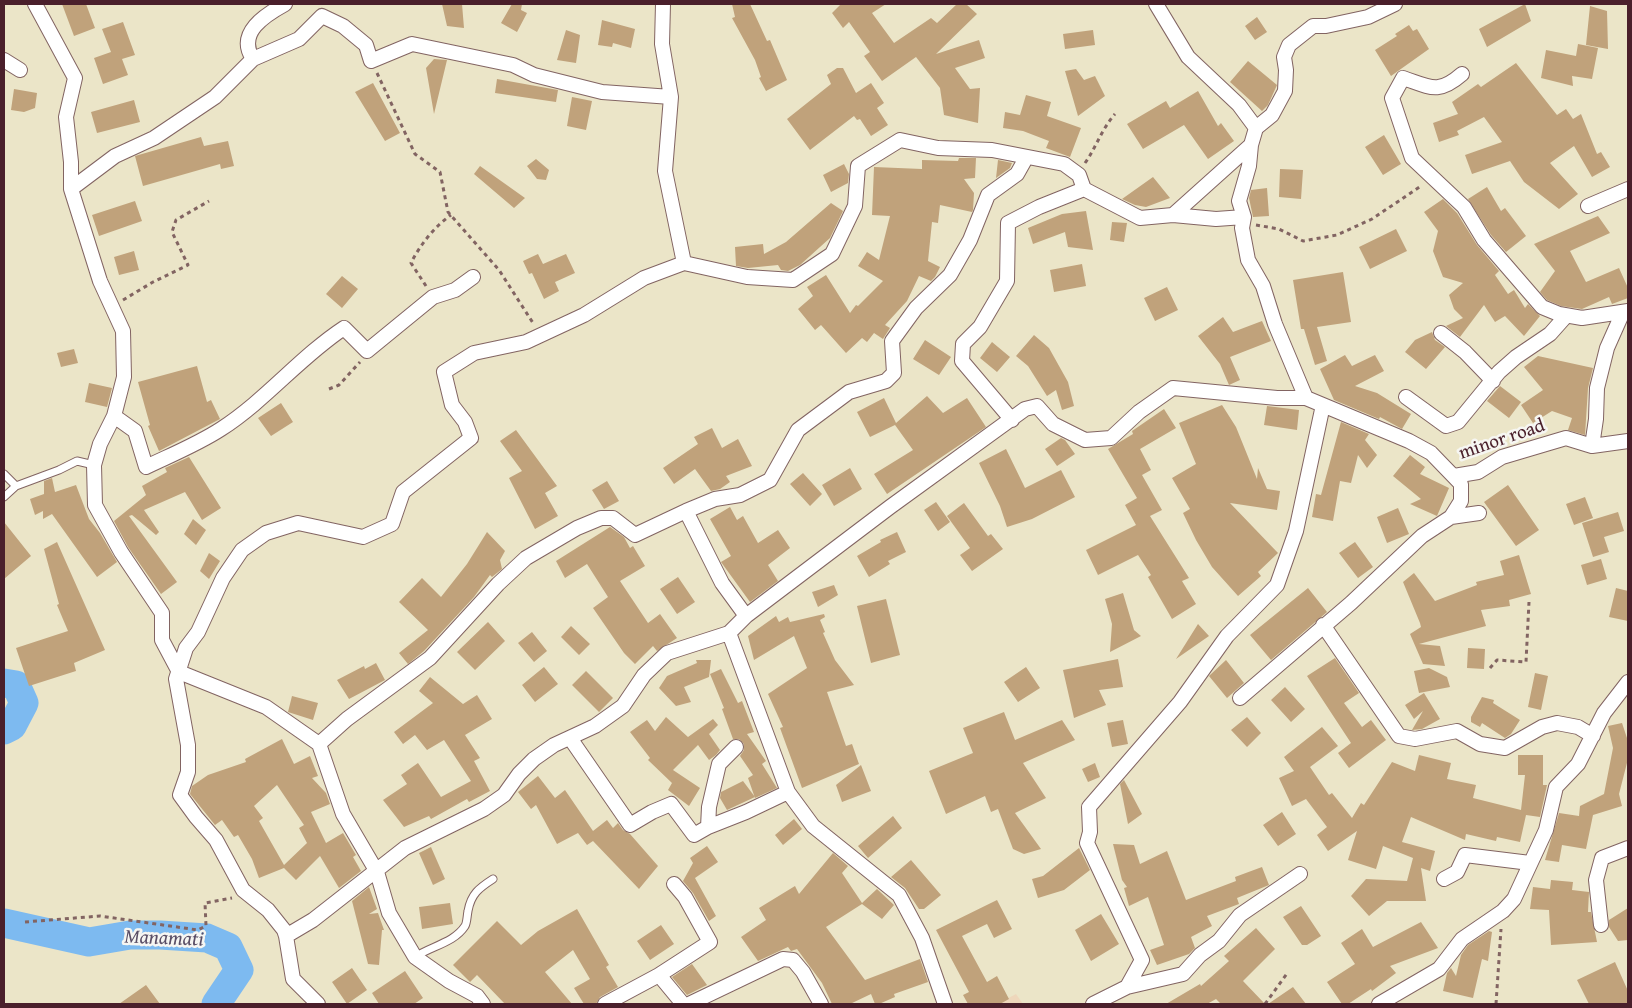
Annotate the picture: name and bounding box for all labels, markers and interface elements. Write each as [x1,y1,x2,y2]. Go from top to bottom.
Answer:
street label: minor road [1456,415,1548,465]
water label: Manamati [124,926,204,952]

